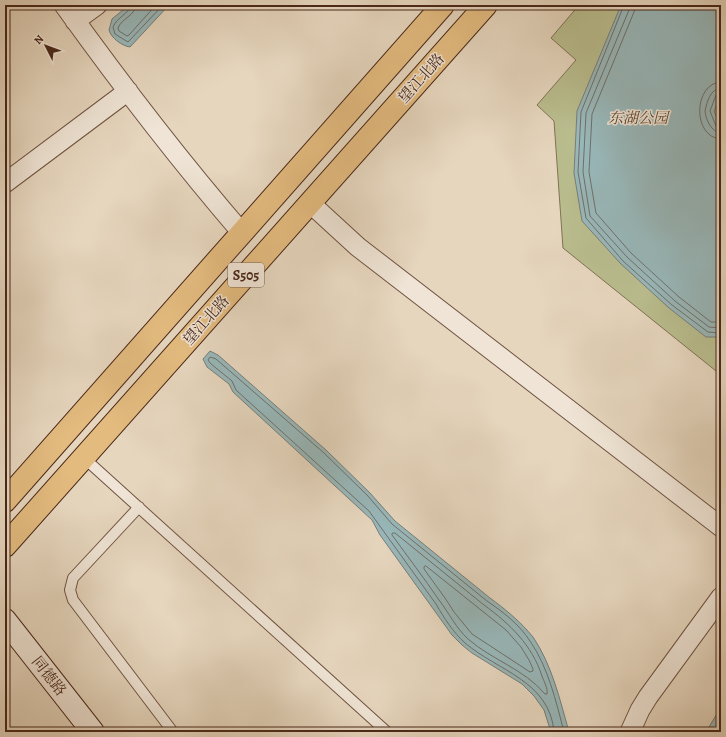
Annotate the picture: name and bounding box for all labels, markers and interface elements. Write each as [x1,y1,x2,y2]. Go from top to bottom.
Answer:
north arrow [26,26,66,66]
text: N [31,32,47,48]
street label: 望江北路 [393,49,449,107]
park label: 东湖公园 [608,108,670,128]
road number: S505 [228,263,264,287]
street label: 望江北路 [178,291,234,349]
street label: 同德路 [27,652,71,700]

